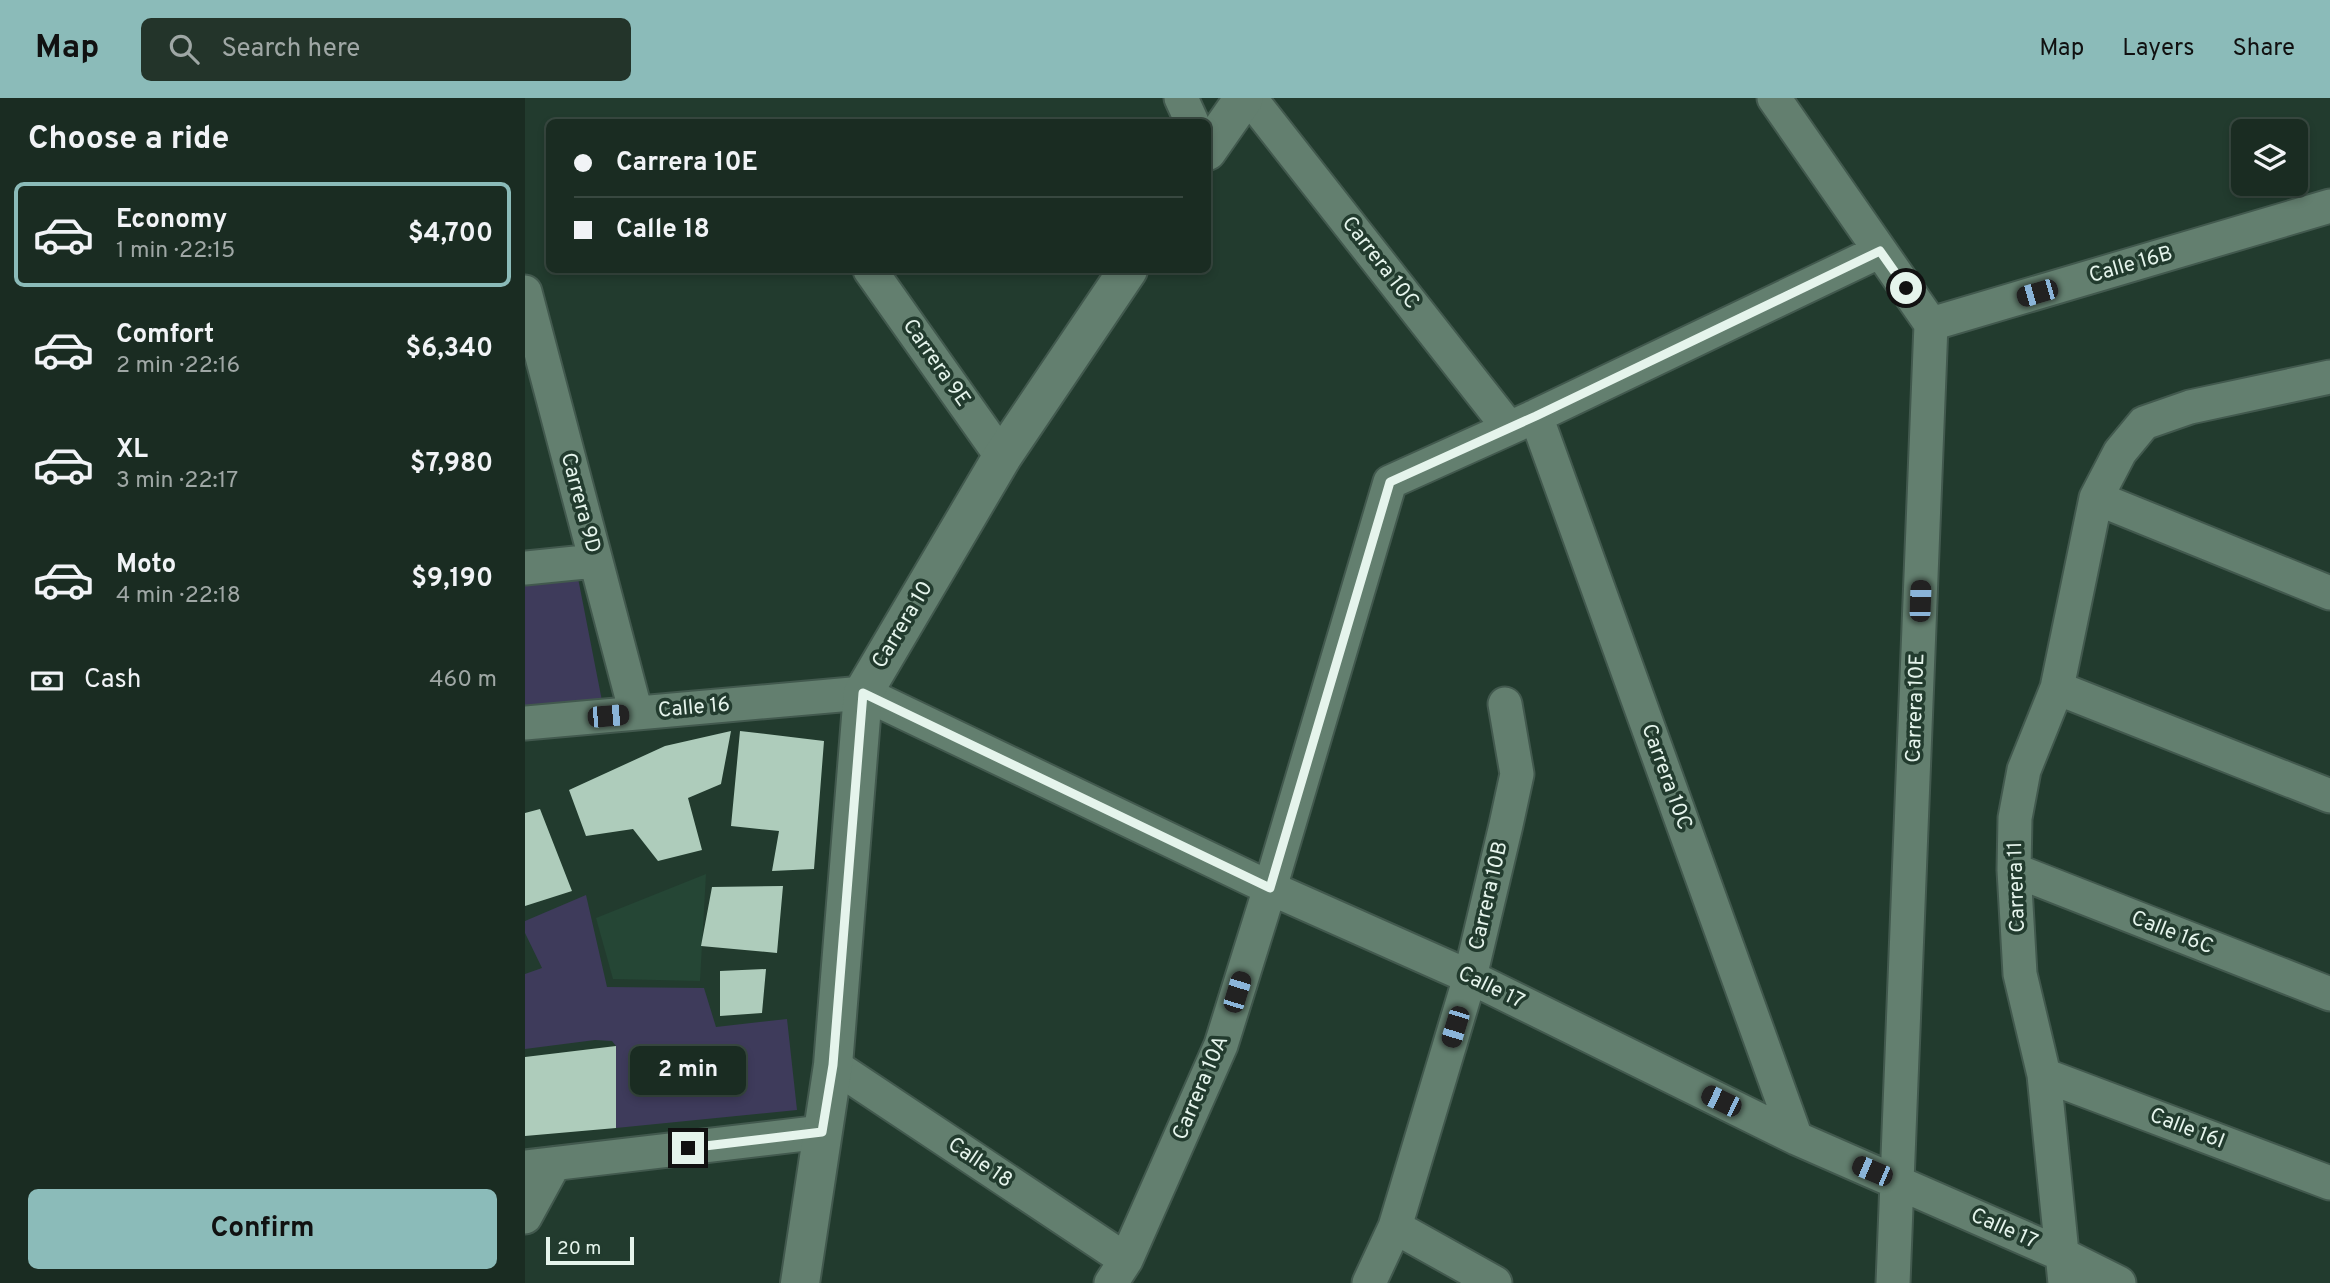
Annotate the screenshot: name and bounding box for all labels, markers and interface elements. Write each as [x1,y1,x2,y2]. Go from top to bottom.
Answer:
search box [141,18,631,81]
text: Map [35,28,99,70]
icon: search [165,30,203,68]
text: Search here [221,33,360,66]
text: Map [2039,34,2084,64]
text: Layers [2122,34,2194,64]
text: Share [2232,34,2295,64]
map controls [2231,119,2308,196]
button: layers [2231,119,2308,196]
text: Choose a ride [28,120,229,160]
text: Carrera 10E [616,147,758,180]
icon: car [32,203,95,266]
text: Economy [116,204,227,237]
street label: Carrera 10C [1335,211,1425,315]
text: Calle 18 [616,214,710,247]
text: $4,700 [408,218,493,251]
text: 1 min · 22:15 [116,237,235,266]
street label: Calle 16B [2086,240,2176,290]
route start [1890,272,1922,304]
car [2014,277,2061,309]
street label: Carrera 9E [896,314,976,412]
icon: car [32,318,95,381]
text: Comfort [116,319,214,352]
text: $6,340 [405,333,493,366]
text: 2 min · 22:16 [116,352,240,381]
icon: car [32,433,95,496]
text: XL [116,434,148,467]
text: $7,980 [410,448,493,481]
street label: Carrera 9D [554,450,606,556]
text: 3 min · 22:17 [116,467,238,496]
icon: car [32,548,95,611]
text: Moto [116,549,176,582]
text: $9,190 [411,563,493,596]
street label: Carrera 10 [866,576,940,674]
car [1909,580,1932,622]
text: 4 min · 22:18 [116,582,241,611]
street label: Carrera 10E [1901,653,1931,763]
icon: cash [28,662,66,700]
text: Cash [84,664,141,697]
text: 460 m [429,666,497,695]
street label: Calle 16 [657,691,731,725]
car [587,704,630,728]
street label: Carrera 10C [1634,720,1698,834]
street label: Carrera 10B [1463,839,1515,953]
street label: Carrera 11 [2002,841,2032,933]
street label: Calle 16C [2127,905,2217,961]
street label: Calle 17 [1453,960,1529,1016]
car [1221,969,1254,1015]
car [1439,1004,1472,1050]
street label: Carrera 10A [1167,1032,1235,1144]
callout: 2 min [630,1046,746,1096]
text: 2 min [658,1056,718,1085]
car [1698,1082,1745,1120]
street label: Calle 16I [2146,1102,2228,1156]
route end [672,1132,704,1164]
street label: Calle 18 [942,1132,1018,1194]
car [1849,1153,1896,1189]
button: Confirm [28,1189,497,1269]
street label: Calle 17 [1966,1202,2042,1256]
scale bar [546,1234,633,1266]
text: 20 m [557,1237,601,1261]

